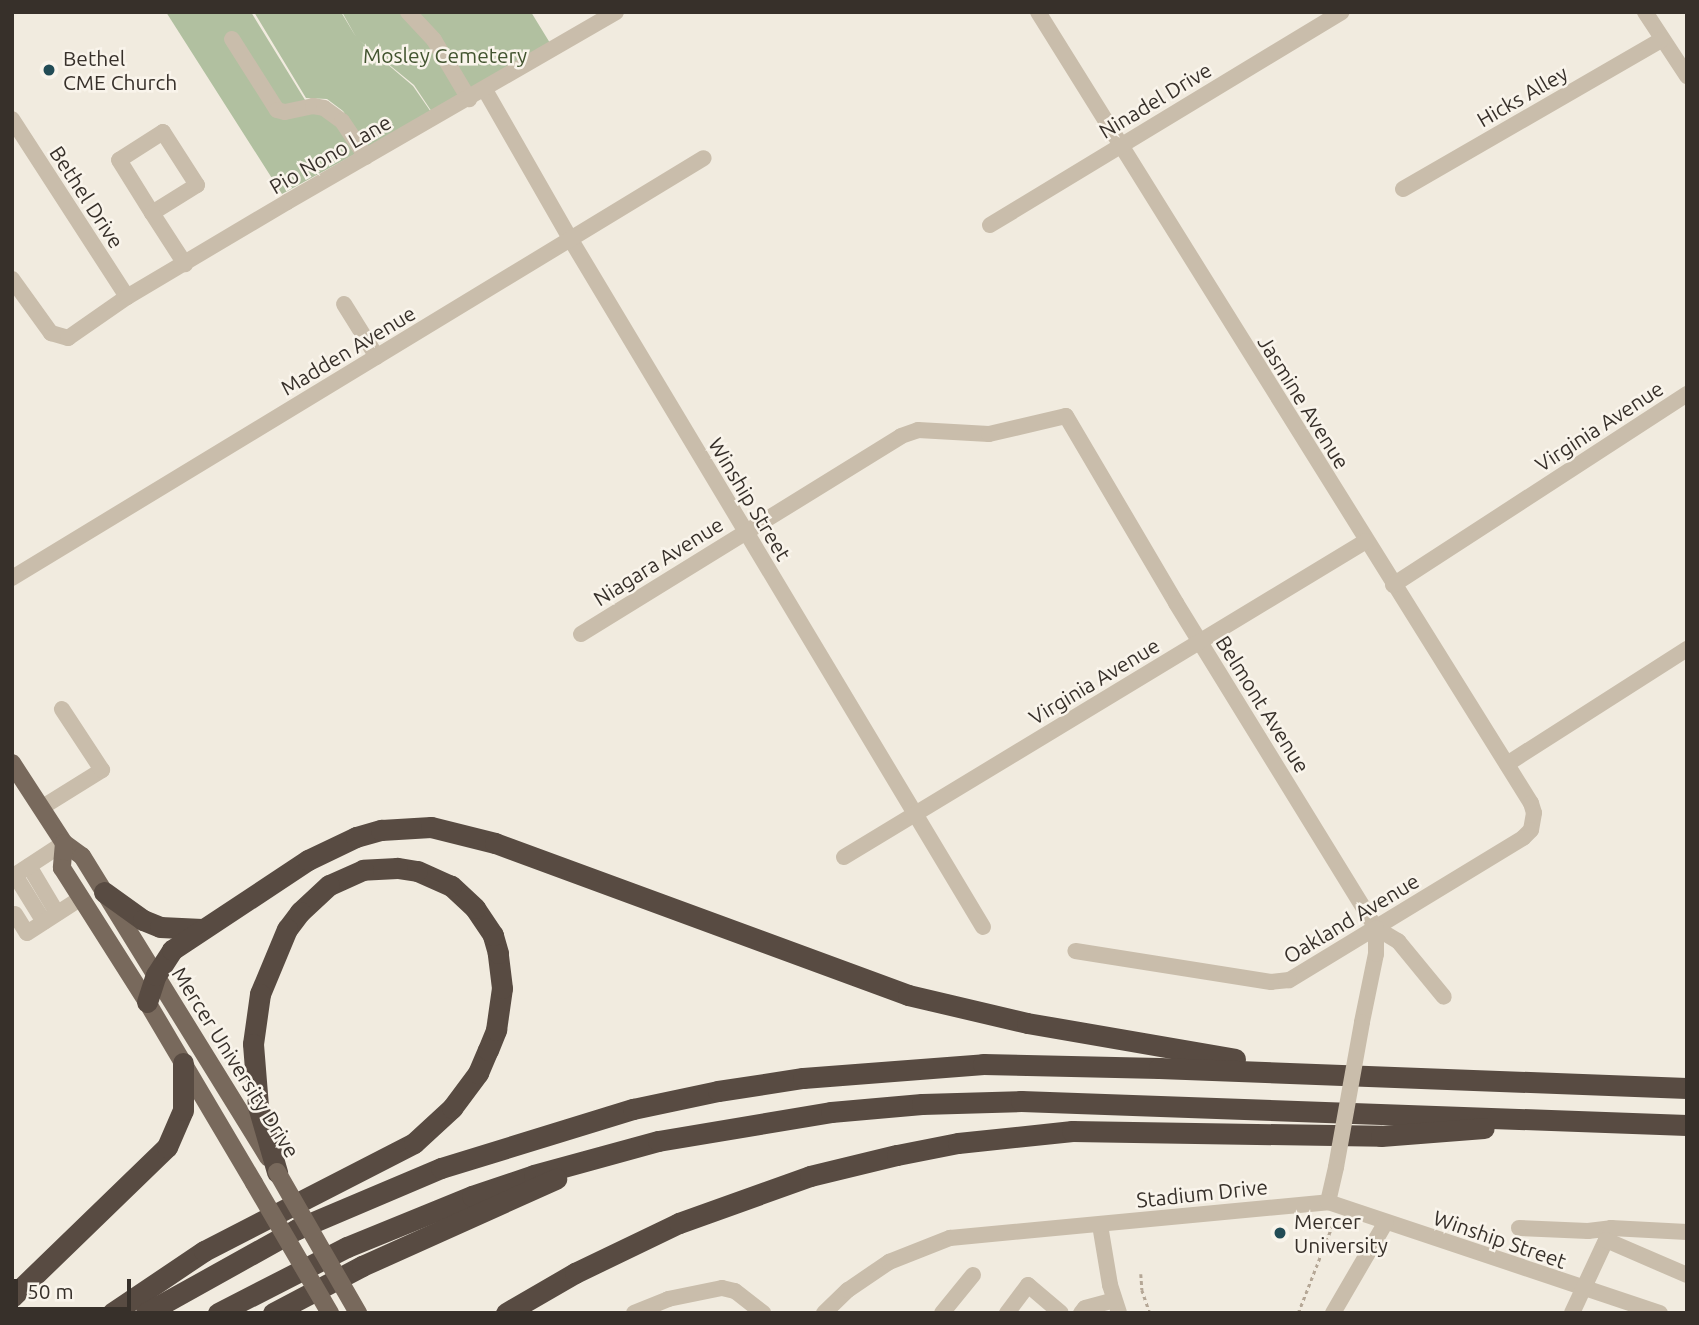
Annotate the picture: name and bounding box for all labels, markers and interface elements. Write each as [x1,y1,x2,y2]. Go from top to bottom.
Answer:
park label: Mosley Cemetery [363,42,527,68]
place label: Bethel CME Church [63,45,177,95]
street label: Ninadel Drive [1094,57,1216,143]
street label: Hicks Alley [1472,60,1572,132]
marker: Bethel CME Church [41,62,57,78]
street label: Pio Nono Lane [265,109,395,199]
street label: Bethel Drive [45,141,129,253]
street label: Madden Avenue [276,300,420,400]
street label: Jasmine Avenue [1253,331,1355,473]
street label: Virginia Avenue [1530,375,1668,477]
street label: Winship Street [703,433,797,565]
street label: Niagara Avenue [589,511,727,611]
street label: Belmont Avenue [1211,631,1315,777]
street label: Virginia Avenue [1024,632,1164,730]
street label: Oakland Avenue [1279,868,1423,968]
street label: Mercer University Drive [167,962,305,1162]
street label: Stadium Drive [1135,1174,1269,1212]
street label: Winship Street [1430,1204,1570,1274]
place label: Mercer University [1294,1208,1388,1258]
marker: Mercer University [1272,1225,1288,1241]
scale bar [18,1266,135,1310]
text: 50 m [27,1279,74,1303]

